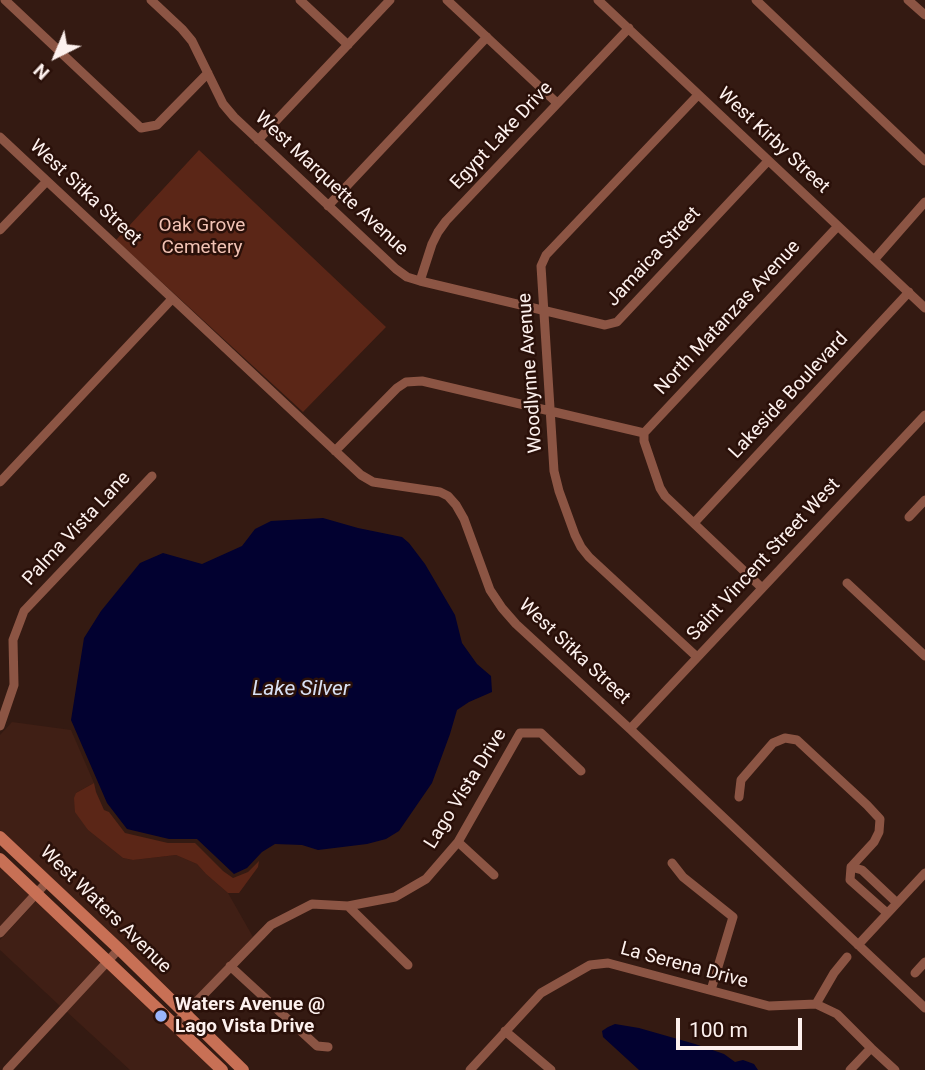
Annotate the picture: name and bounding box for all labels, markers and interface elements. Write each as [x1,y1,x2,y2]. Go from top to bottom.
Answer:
north arrow [21,21,91,91]
text: N [29,59,54,85]
street label: Egypt Lake Drive [446,77,558,195]
street label: West Kirby Street [712,83,834,199]
street label: West Marquette Avenue [250,107,412,261]
street label: West Sitka Street [24,135,146,251]
street label: Jamaica Street [602,203,706,311]
park label: Oak Grove Cemetery [159,215,245,259]
street label: North Matanzas Avenue [650,236,806,400]
street label: Woodlynne Avenue [514,292,548,454]
street label: Lakeside Boulevard [725,328,853,464]
street label: Palma Vista Lane [18,467,136,591]
street label: Saint Vincent Street West [683,474,845,646]
street label: West Sitka Street [513,594,635,710]
water label: Lake Silver [252,677,350,703]
street label: Lago Vista Drive [420,725,512,853]
street label: West Waters Avenue [35,841,175,979]
street label: La Serena Drive [618,938,750,994]
place label: Waters Avenue @ Lago Vista Drive [175,994,325,1038]
scale bar [680,1004,806,1048]
marker: Waters Avenue @ Lago Vista Drive [153,1008,169,1024]
text: 100 m [689,1018,748,1042]

